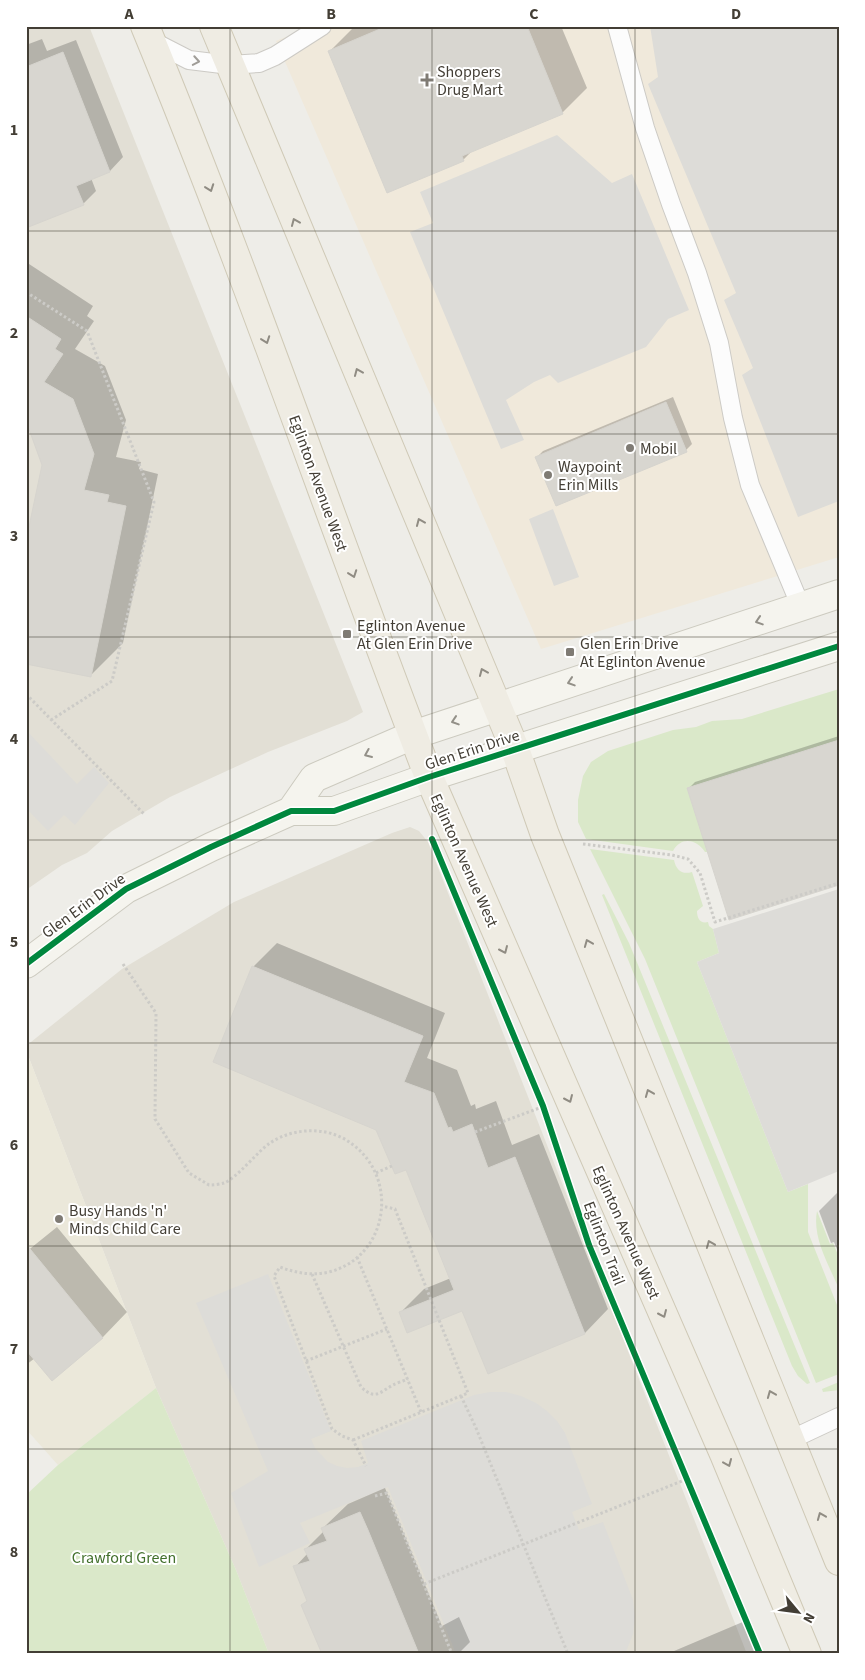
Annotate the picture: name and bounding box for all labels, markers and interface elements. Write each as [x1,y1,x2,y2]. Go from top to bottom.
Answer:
text: A [123,3,134,25]
text: B [326,3,336,25]
text: C [529,3,539,25]
text: D [731,3,741,25]
one-way arrow [192,55,200,65]
place label: Shoppers Drug Mart [437,61,504,101]
marker: Shoppers Drug Mart [421,74,433,86]
text: 1 [10,119,18,141]
one-way arrow [204,183,214,191]
one-way arrow [291,218,302,227]
text: 2 [10,322,18,344]
one-way arrow [260,335,270,344]
one-way arrow [353,368,364,377]
street label: Eglinton Avenue West [283,412,353,555]
place label: Mobil [640,438,677,460]
marker: Mobil [624,442,636,454]
place label: Waypoint Erin Mills [558,456,622,496]
marker: Waypoint Erin Mills [542,469,554,481]
one-way arrow [416,518,427,527]
text: 3 [10,525,18,547]
one-way arrow [347,570,357,578]
place label: Eglinton Avenue At Glen Erin Drive [357,615,473,655]
one-way arrow [756,615,764,625]
marker: Eglinton Avenue At Glen Erin Drive [341,628,353,640]
place label: Glen Erin Drive At Eglinton Avenue [580,633,706,673]
marker: Glen Erin Drive At Eglinton Avenue [564,646,576,658]
one-way arrow [478,668,489,677]
one-way arrow [568,676,576,686]
one-way arrow [451,715,460,725]
street label: Glen Erin Drive [422,724,523,776]
text: 4 [10,728,19,750]
one-way arrow [364,748,373,759]
street label: Eglinton Avenue West [425,790,504,931]
street label: Glen Erin Drive [37,868,130,944]
text: 5 [10,931,18,953]
one-way arrow [584,939,594,947]
one-way arrow [498,945,509,954]
one-way arrow [645,1089,656,1098]
one-way arrow [563,1094,574,1103]
text: 6 [10,1134,18,1156]
street label: Eglinton Avenue West [587,1162,666,1303]
street label: Eglinton Trail [578,1198,630,1288]
place label: Busy Hands 'n' Minds Child Care [69,1200,181,1240]
marker: Busy Hands 'n' Minds Child Care [53,1213,65,1225]
one-way arrow [706,1240,717,1249]
one-way arrow [657,1309,668,1318]
text: 7 [10,1338,18,1360]
one-way arrow [767,1390,778,1399]
one-way arrow [722,1459,732,1467]
one-way arrow [816,1512,827,1521]
text: 8 [10,1541,18,1563]
park label: Crawford Green [72,1547,176,1569]
north arrow [772,1588,822,1638]
text: N [797,1609,819,1627]

